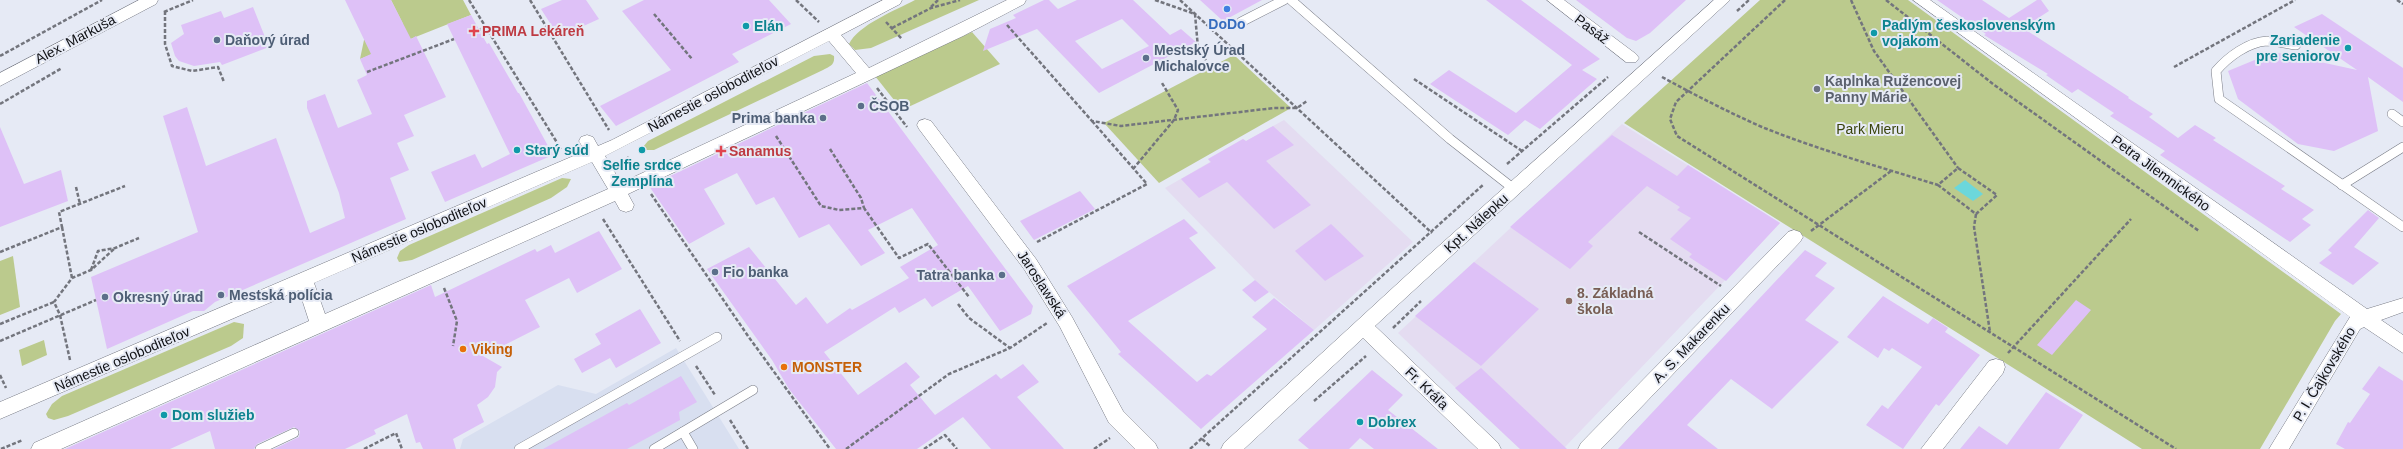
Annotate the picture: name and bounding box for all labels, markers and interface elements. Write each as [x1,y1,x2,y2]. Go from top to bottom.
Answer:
marker: DoDo [1222,4,1232,14]
street label: Alex. Markuša [32,11,118,67]
street label: Pasáž [1572,11,1612,47]
place label: DoDo [1208,16,1246,32]
place label: Padlým československým vojakom [1882,17,2056,49]
place label: Elán [754,18,784,34]
marker: Elán [741,21,751,31]
place label: PRIMA Lekáreň [482,23,584,39]
marker: PRIMA Lekáreň [469,26,479,36]
marker: Padlým československým vojakom [1869,28,1879,38]
place label: Daňový úrad [225,32,310,48]
place label: Zariadenie pre seniorov [2256,32,2340,64]
marker: Daňový úrad [212,35,222,45]
place label: Mestský Úrad Michalovce [1154,41,1245,74]
marker: Zariadenie pre seniorov [2343,43,2353,53]
street label: Námestie osloboditeľov [645,53,781,135]
marker: Mestský Úrad Michalovce [1141,53,1151,63]
place label: Kaplnka Ružencovej Panny Márie [1825,73,1961,105]
marker: Kaplnka Ružencovej Panny Márie [1812,84,1822,94]
place label: ČSOB [869,97,909,114]
marker: ČSOB [856,101,866,111]
place label: Prima banka [732,110,815,126]
marker: Prima banka [818,113,828,123]
park label: Park Mieru [1836,121,1904,137]
street label: Petra Jilemnického [2108,132,2214,214]
place label: Starý súd [525,142,589,158]
place label: Sanamus [729,143,791,159]
marker: Starý súd [512,145,522,155]
marker: Selfie srdce Zemplína [637,145,647,155]
marker: Sanamus [716,146,726,156]
place label: Selfie srdce Zemplína [603,157,682,189]
street label: Kpt. Nálepku [1441,190,1511,256]
street label: Námestie osloboditeľov [349,194,489,266]
street label: Jaroslawská [1014,247,1070,321]
place label: Fio banka [723,264,789,280]
marker: Fio banka [710,267,720,277]
place label: Tatra banka [916,267,994,283]
marker: Tatra banka [997,270,1007,280]
place label: 8. Základná škola [1577,285,1653,317]
place label: Mestská polícia [229,287,333,303]
place label: Okresný úrad [113,289,203,305]
marker: Mestská polícia [216,290,226,300]
marker: Okresný úrad [100,292,110,302]
marker: 8. Základná škola [1564,296,1574,306]
street label: A. S. Makarenku [1649,300,1733,386]
street label: Námestie osloboditeľov [52,323,192,395]
street label: P. I. Čajkovského [2290,324,2359,424]
place label: Viking [471,341,513,357]
marker: Viking [458,344,468,354]
place label: MONSTER [792,359,862,375]
marker: MONSTER [779,362,789,372]
street label: Fr. Kráľa [1402,364,1452,413]
place label: Dom služieb [172,407,254,423]
marker: Dom služieb [159,410,169,420]
place label: Dobrex [1368,414,1416,430]
marker: Dobrex [1355,417,1365,427]

